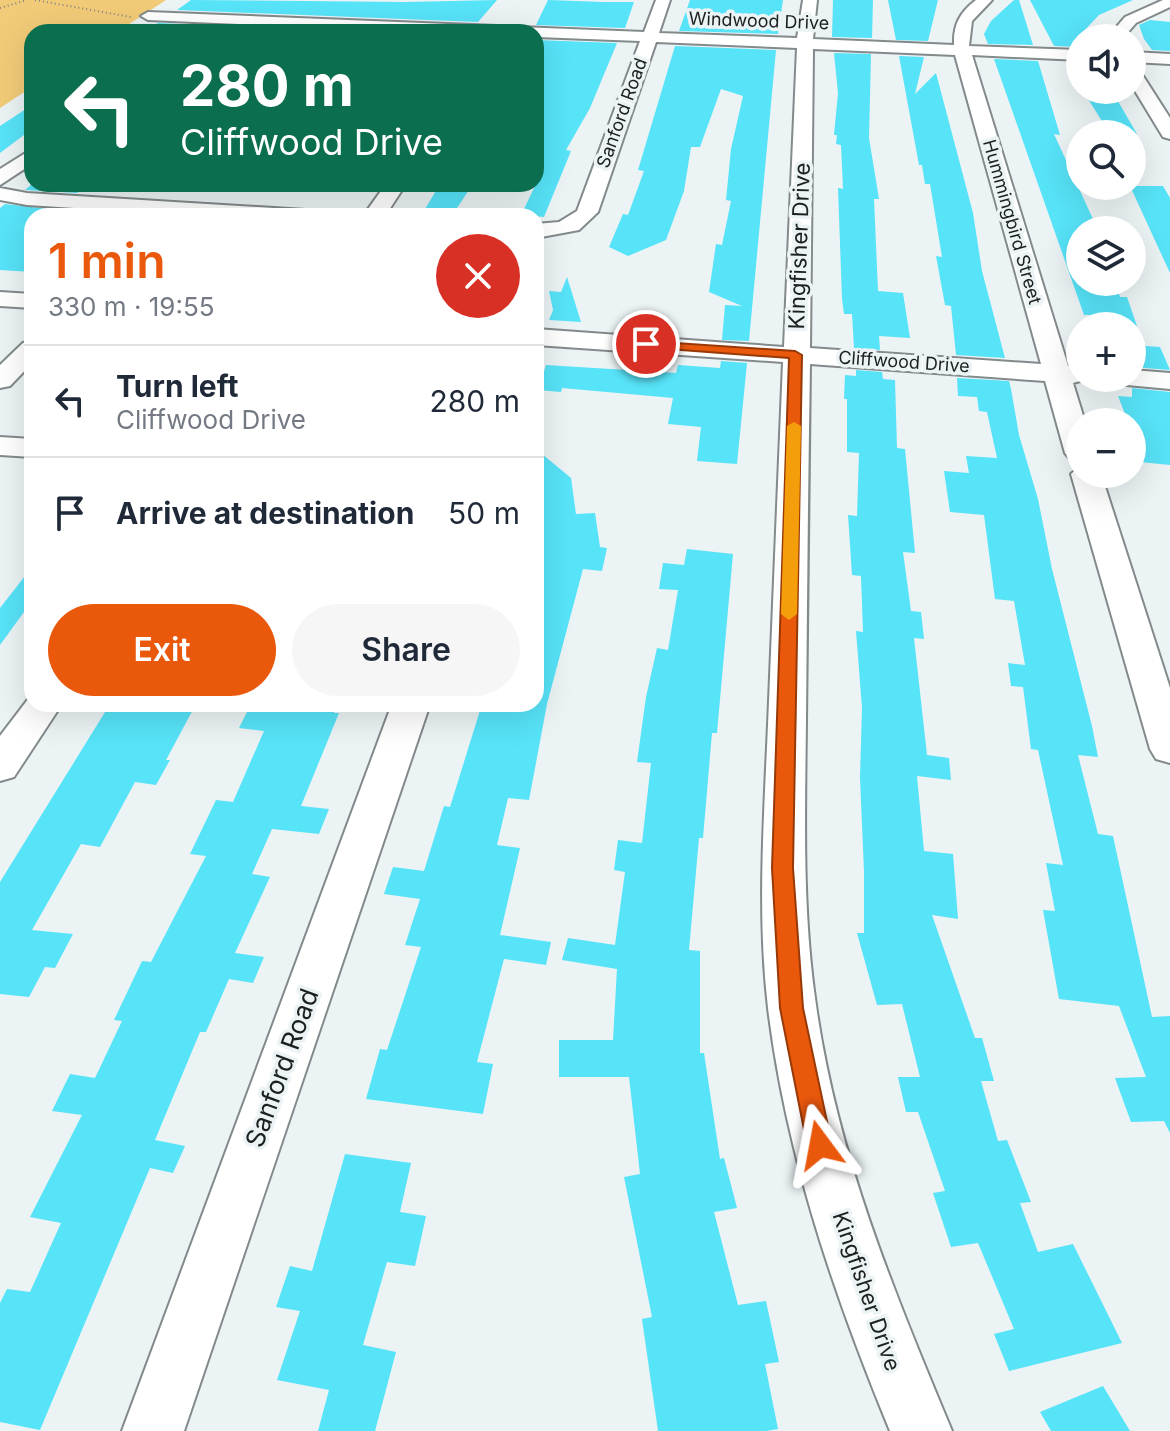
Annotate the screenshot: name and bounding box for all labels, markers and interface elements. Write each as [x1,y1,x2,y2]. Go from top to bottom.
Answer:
street label: Windwood Drive [688,8,830,33]
map controls [1066,24,1146,488]
button: sound [1066,24,1146,104]
text: 280 m [180,52,354,120]
street label: Sanford Road [592,55,651,171]
icon: left [48,56,152,160]
text: Cliffwood Drive [180,120,443,164]
button: search [1066,120,1146,200]
street label: Hummingbird Street [979,137,1046,307]
street label: Kingfisher Drive [783,162,815,330]
button: layers [1066,216,1146,296]
text: 1 min [48,231,166,290]
button: close [436,234,520,318]
text: 330 m · 19:55 [48,291,215,322]
pin [612,310,680,378]
button: + [1066,312,1146,392]
icon: arrive [624,322,668,366]
street label: Cliffwood Drive [838,346,970,377]
text: Turn left [116,368,238,404]
icon: left [48,379,92,423]
text: 280 m [430,383,520,419]
text: Cliffwood Drive [116,404,306,435]
button: − [1066,408,1146,488]
icon: arrive [48,491,92,535]
text: Arrive at destination [116,495,414,531]
text: 50 m [448,495,520,531]
button: Exit [48,604,276,696]
button: Share [292,604,520,696]
street label: Sanford Road [239,984,325,1151]
position arrow [778,1103,862,1187]
street label: Kingfisher Drive [828,1208,906,1374]

